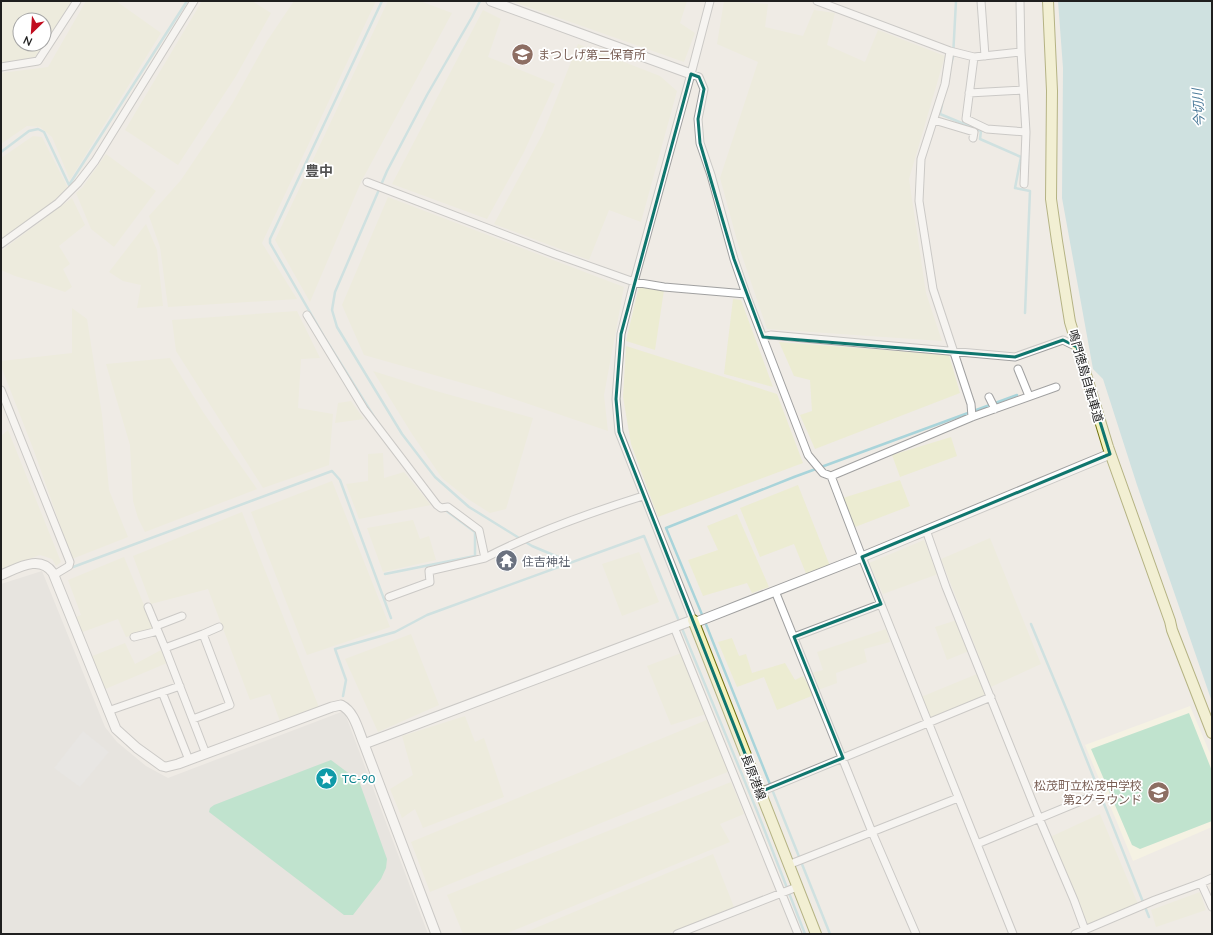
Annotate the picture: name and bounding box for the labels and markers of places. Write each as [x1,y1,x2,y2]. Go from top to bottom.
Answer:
school or university icon: まつしげ第二保育所 [510,41,536,67]
place label: まつしげ第二保育所 [538,47,646,62]
temple icon: 住吉神社 [494,548,520,574]
place label: 住吉神社 [522,554,570,569]
place icon: TC-90 [314,765,340,791]
place label: TC-90 [342,771,375,786]
place label: 松茂町立松茂中学校 第2グラウンド [1034,778,1142,807]
school or university icon: 松茂町立松茂中学校 第2グラウンド [1145,779,1171,805]

